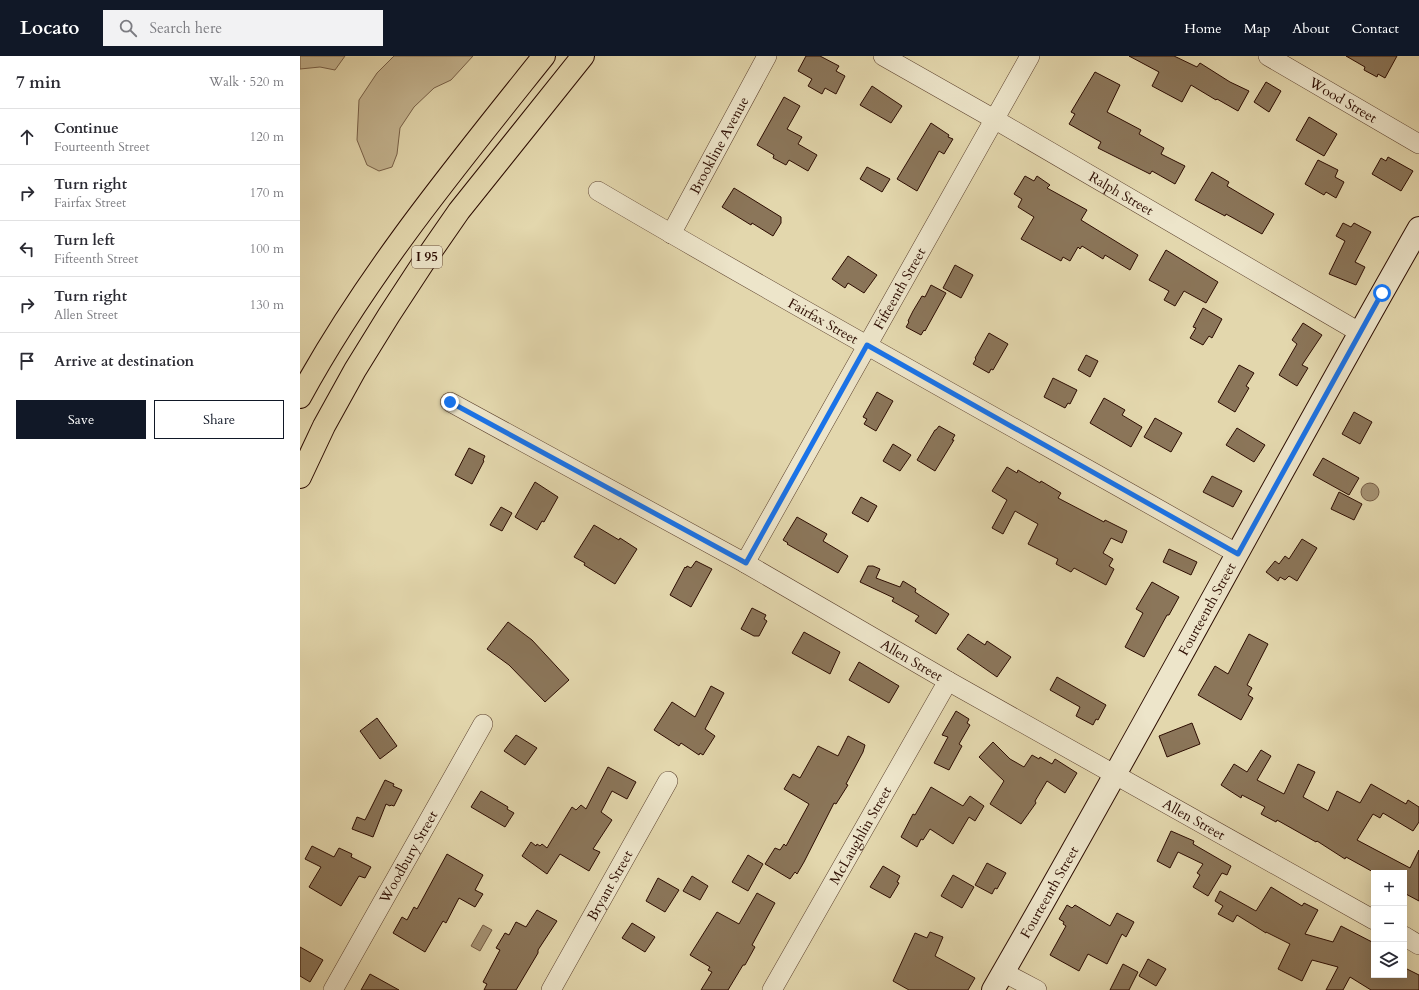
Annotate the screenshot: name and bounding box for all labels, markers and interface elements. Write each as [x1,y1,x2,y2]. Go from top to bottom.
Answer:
search box [103,10,383,46]
text: Locato [20,15,79,41]
icon: search [117,17,139,39]
text: Search here [149,18,222,38]
text: Home [1184,19,1222,38]
text: Map [1244,19,1270,38]
text: About [1292,19,1329,38]
text: Contact [1351,19,1399,38]
text: 7 min [16,71,61,94]
street label: Wood Street [1305,72,1381,127]
text: Walk · 520 m [209,73,284,91]
street label: Brookline Avenue [685,93,753,197]
text: Continue [54,118,119,138]
icon: ahead [16,126,38,148]
text: 120 m [250,128,284,146]
text: Fourteenth Street [54,138,150,156]
street label: Ralph Street [1085,167,1158,220]
text: Turn right [54,174,127,194]
icon: right [16,182,38,204]
text: 170 m [250,184,284,202]
text: Fairfax Street [54,194,126,212]
text: Turn left [54,230,115,250]
icon: left [16,238,38,260]
text: 100 m [250,240,284,258]
street label: Fifteenth Street [869,244,930,333]
road number: I 95 [412,246,442,268]
text: Fifteenth Street [54,250,138,268]
route start [1373,284,1391,302]
text: Turn right [54,286,127,306]
street label: Fairfax Street [785,293,862,348]
icon: right [16,294,38,316]
text: 130 m [250,296,284,314]
text: Allen Street [54,306,118,324]
icon: arrive [16,350,38,372]
text: Arrive at destination [54,351,194,371]
route end [441,393,459,411]
button: Save [16,400,146,439]
button: Share [154,400,284,439]
street label: Fourteenth Street [1174,559,1240,659]
street label: Allen Street [877,634,947,686]
street label: McLaughlin Street [825,782,896,888]
street label: Allen Street [1159,794,1229,844]
street label: Woodbury Street [374,807,442,907]
street label: Fourteenth Street [1015,842,1083,941]
street label: Bryant Street [582,846,637,924]
map controls [1371,870,1407,978]
button: + [1371,870,1407,906]
button: − [1371,906,1407,942]
button: layers [1371,942,1407,978]

